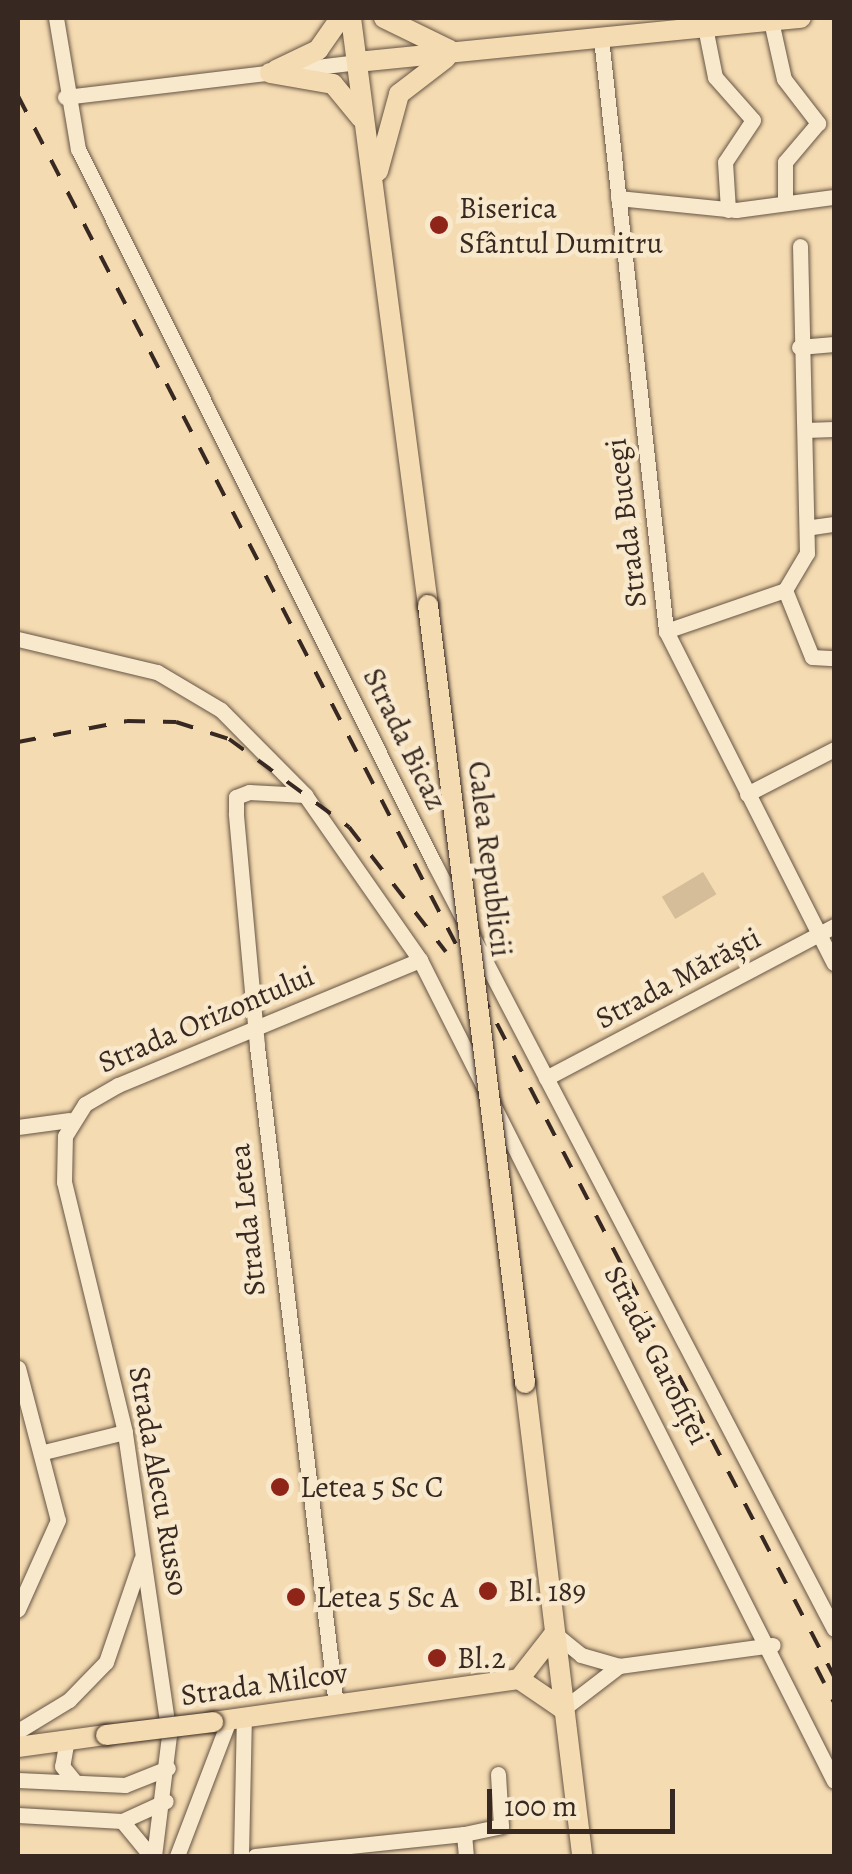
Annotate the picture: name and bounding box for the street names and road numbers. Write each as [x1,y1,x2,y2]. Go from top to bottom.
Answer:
street label: Strada Bucegi [598,436,654,610]
street label: Strada Bicaz [355,662,455,816]
street label: Calea Republicii [460,759,520,959]
street label: Strada Mărăști [589,919,767,1037]
street label: Strada Orizontului [93,957,319,1081]
street label: Strada Letea [221,1142,273,1298]
street label: Strada Garofiței [596,1259,718,1451]
street label: Strada Alecu Russo [121,1363,197,1599]
street label: Strada Milcov [178,1654,350,1714]

